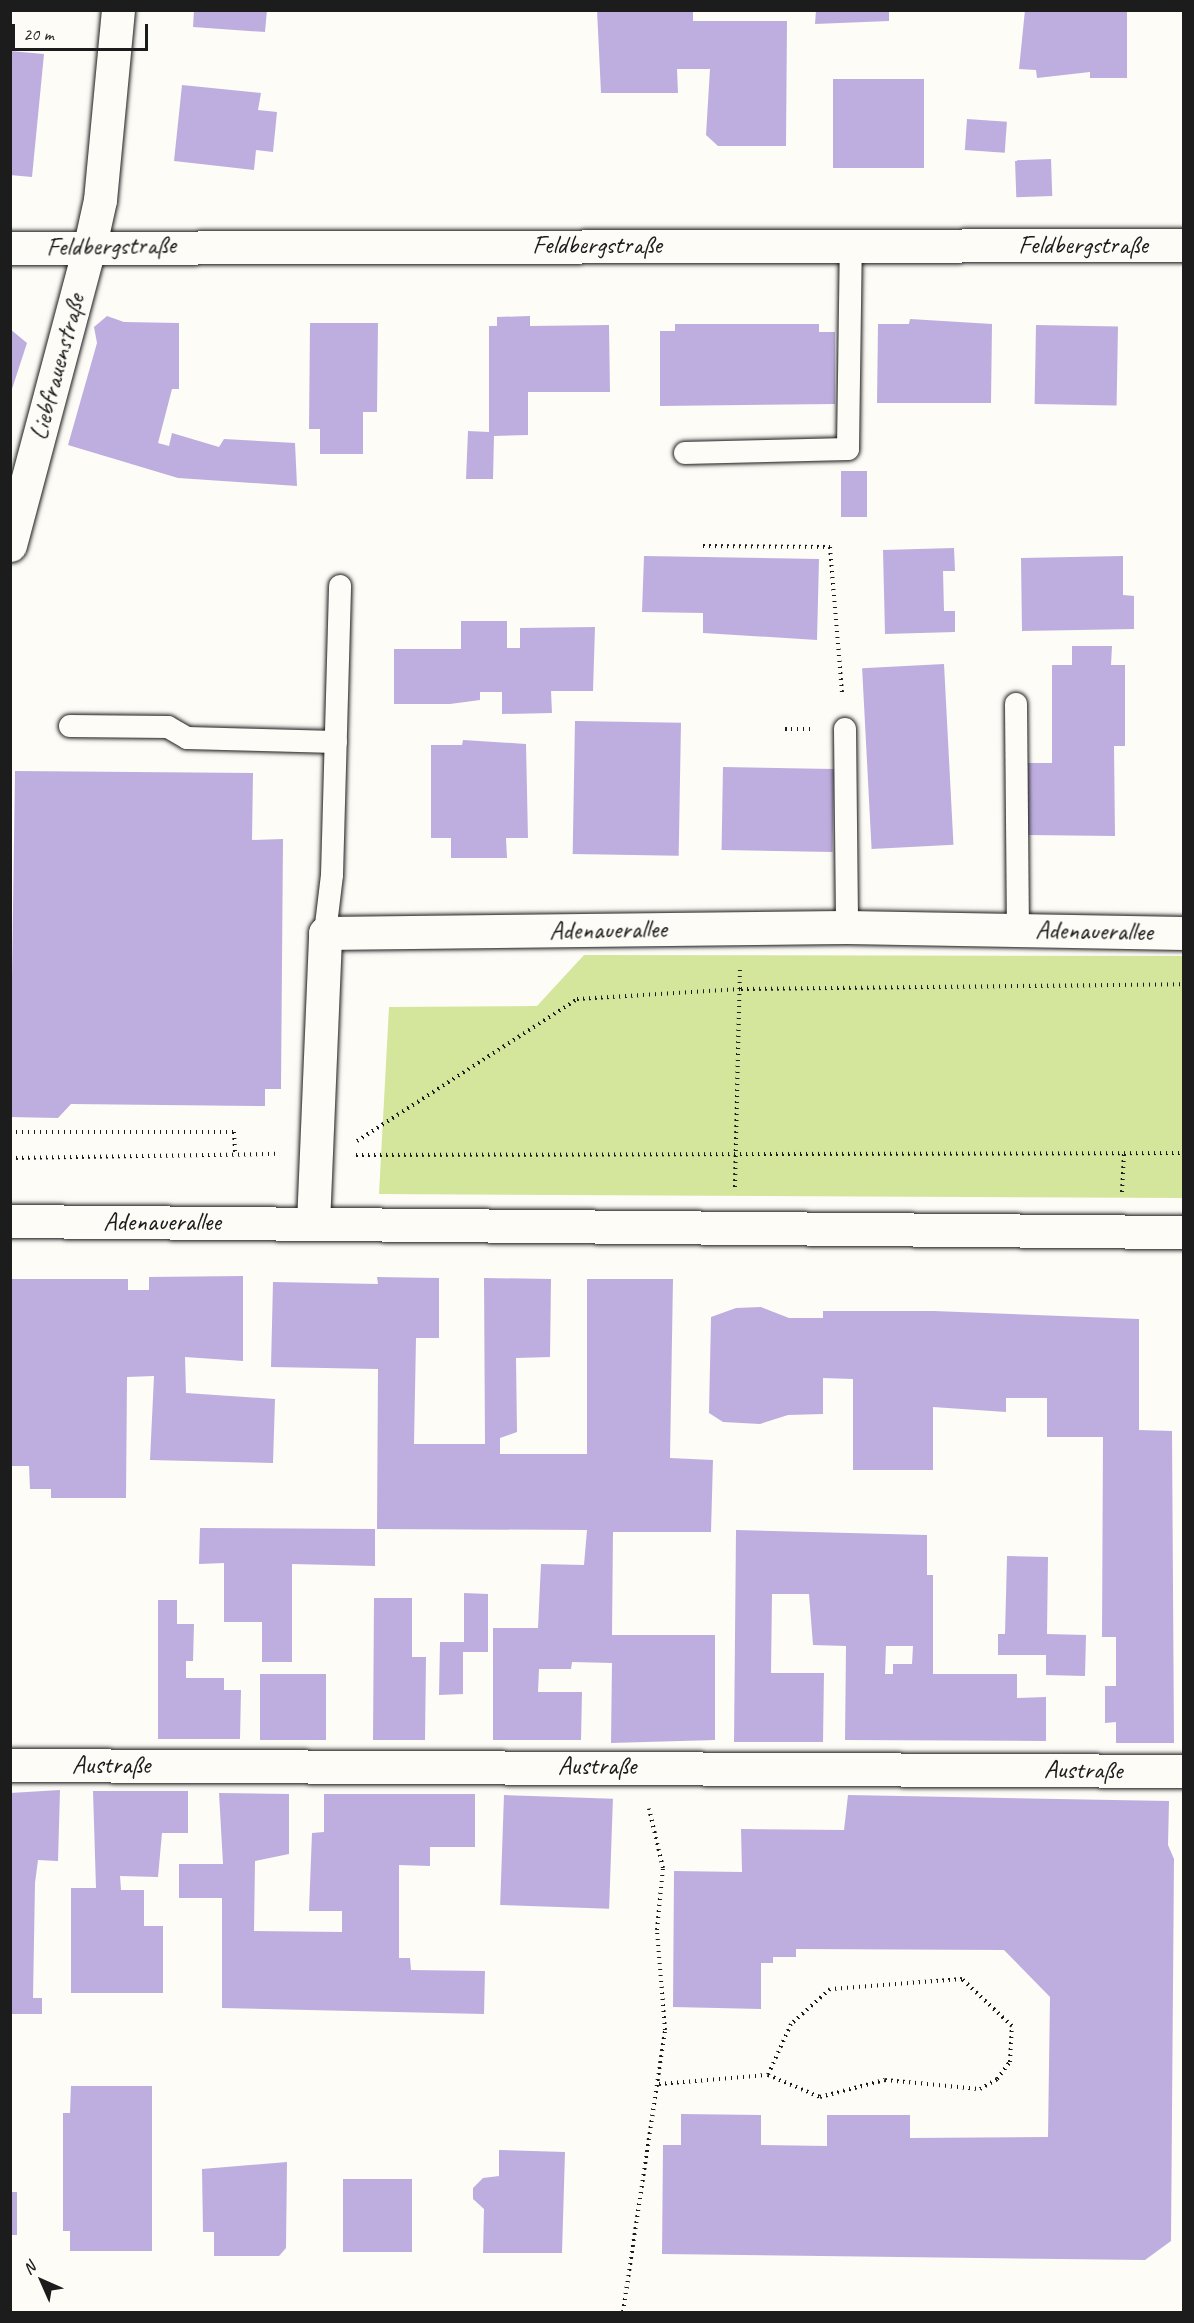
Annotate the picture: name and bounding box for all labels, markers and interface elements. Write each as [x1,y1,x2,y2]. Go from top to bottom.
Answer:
scale bar [15,12,152,50]
text: 20 m [23,23,54,45]
street label: Feldbergstraße [46,229,176,263]
street label: Feldbergstraße [532,229,662,261]
street label: Feldbergstraße [1018,229,1148,261]
street label: Liebfrauenstraße [23,291,91,443]
street label: Adenauerallee [549,913,667,947]
street label: Adenauerallee [1035,914,1153,948]
street label: Adenauerallee [103,1206,221,1238]
street label: Austraße [72,1749,150,1781]
street label: Austraße [558,1750,636,1782]
street label: Austraße [1043,1754,1123,1786]
north arrow [12,2251,72,2311]
text: N [19,2258,40,2279]

